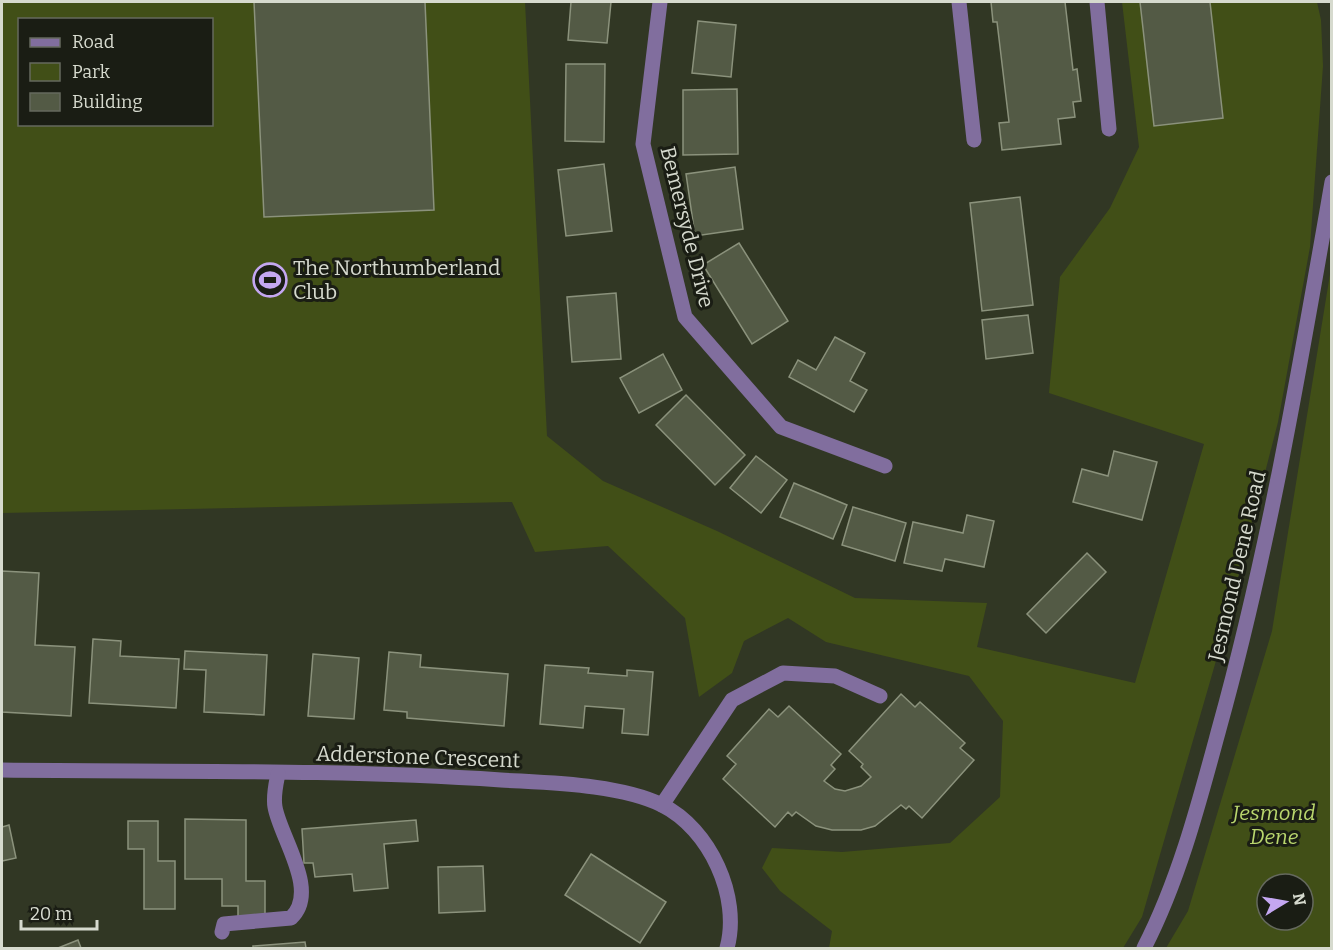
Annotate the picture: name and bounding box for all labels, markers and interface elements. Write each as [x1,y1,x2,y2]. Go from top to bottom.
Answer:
legend [18,18,213,126]
text: Road [72,31,115,53]
text: Park [72,61,111,83]
text: Building [72,91,143,113]
street label: Bemersyde Drive [654,144,720,310]
place label: The Northumberland Club [293,255,500,305]
sports icon: The Northumberland Club [252,262,288,298]
street label: Jesmond Dene Road [1202,468,1272,665]
street label: Adderstone Crescent [315,740,521,774]
park label: Jesmond Dene [1231,800,1315,850]
north arrow [1255,872,1315,932]
text: N [1289,891,1310,907]
scale bar [21,893,98,931]
text: 20 m [30,903,72,925]

